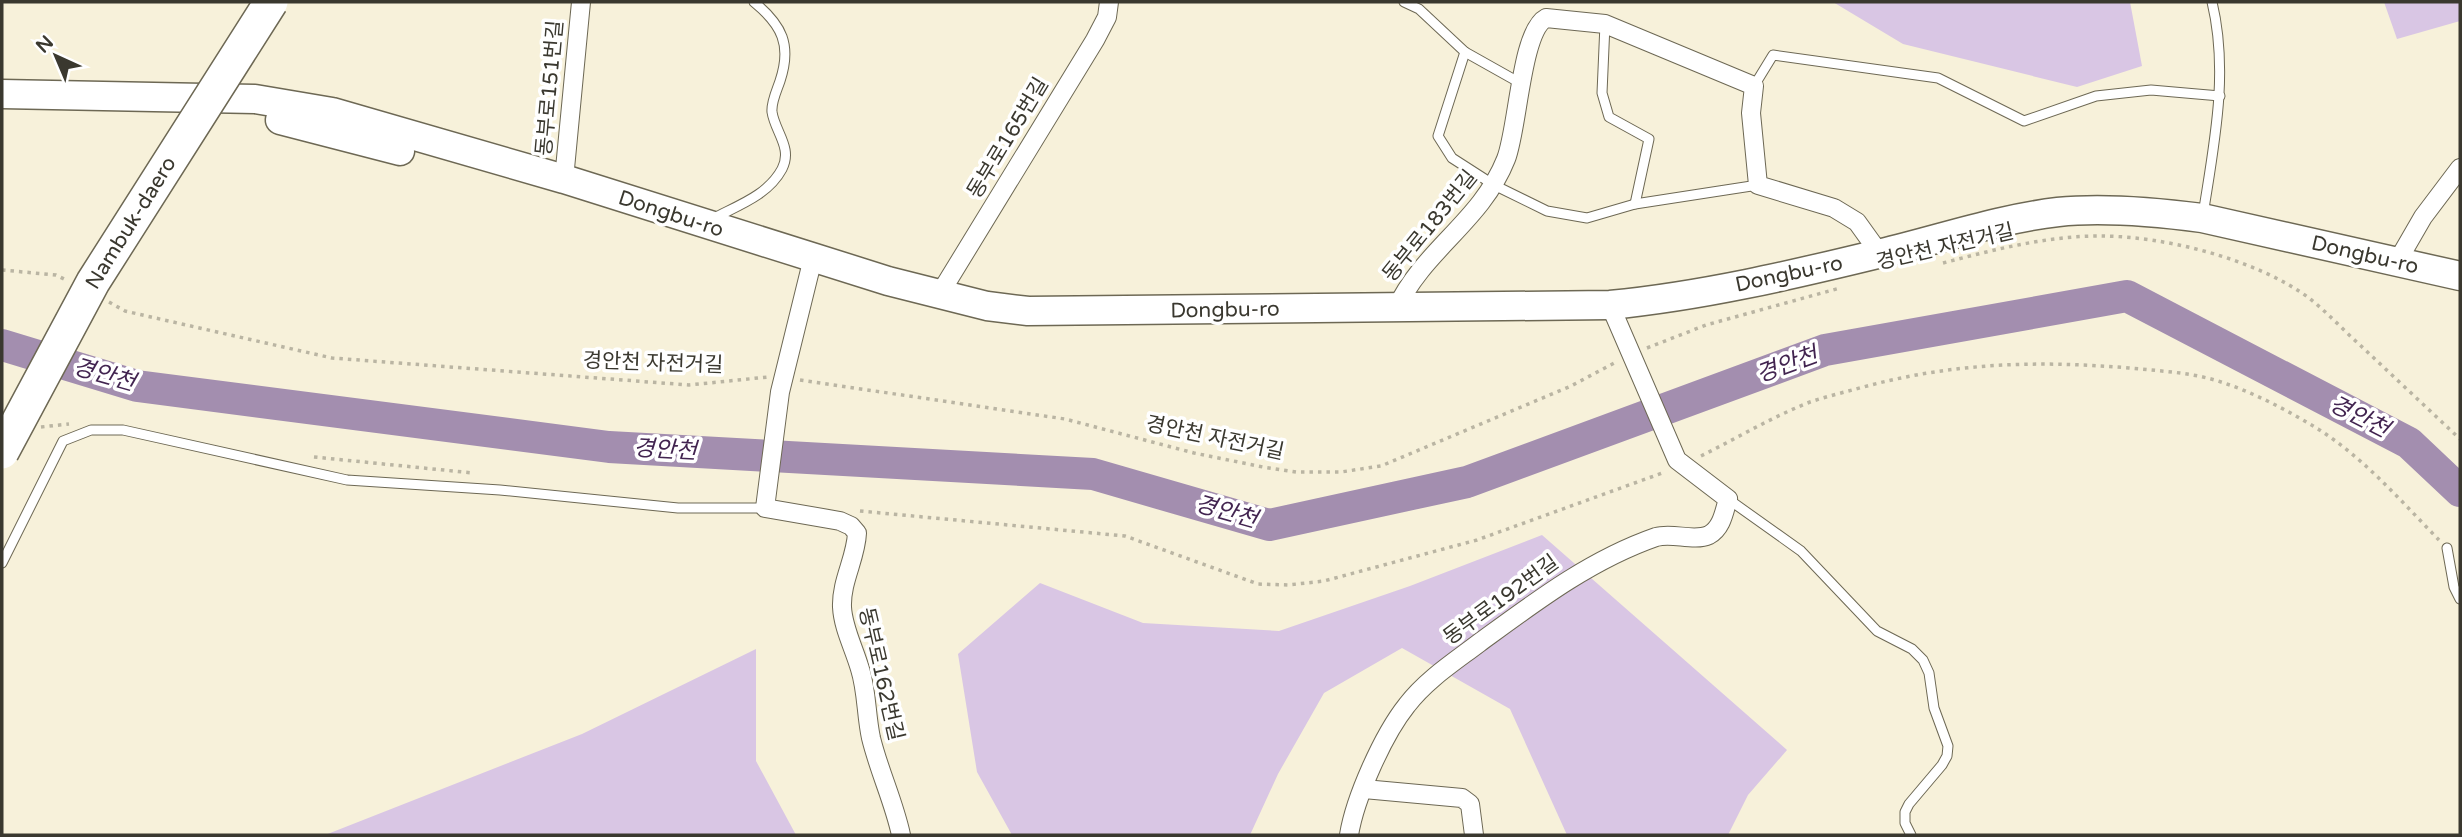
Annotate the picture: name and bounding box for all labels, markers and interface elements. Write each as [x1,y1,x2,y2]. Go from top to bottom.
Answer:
street label: 동부로151번길 [532,19,568,157]
north arrow [21,21,91,91]
text: N [32,31,58,58]
street label: 동부로165번길 [962,73,1054,203]
street label: Nambuk-daero [80,152,182,294]
street label: 동부로183번길 [1377,165,1483,287]
street label: Dongbu-ro [615,185,727,243]
street label: 경안천 자전거길 [1874,219,2016,275]
street label: Dongbu-ro [2309,231,2421,279]
street label: Dongbu-ro [1733,250,1845,298]
street label: Dongbu-ro [1170,297,1280,323]
water label: 경안천 [1752,340,1824,389]
street label: 경안천 자전거길 [582,348,724,378]
water label: 경안천 [70,353,141,398]
water label: 경안천 [2324,390,2396,445]
street label: 경안천 자전거길 [1144,411,1286,465]
water label: 경안천 [633,434,700,466]
water label: 경안천 [1192,490,1263,535]
street label: 동부로192번길 [1439,550,1563,650]
street label: 동부로162번길 [854,605,908,743]

